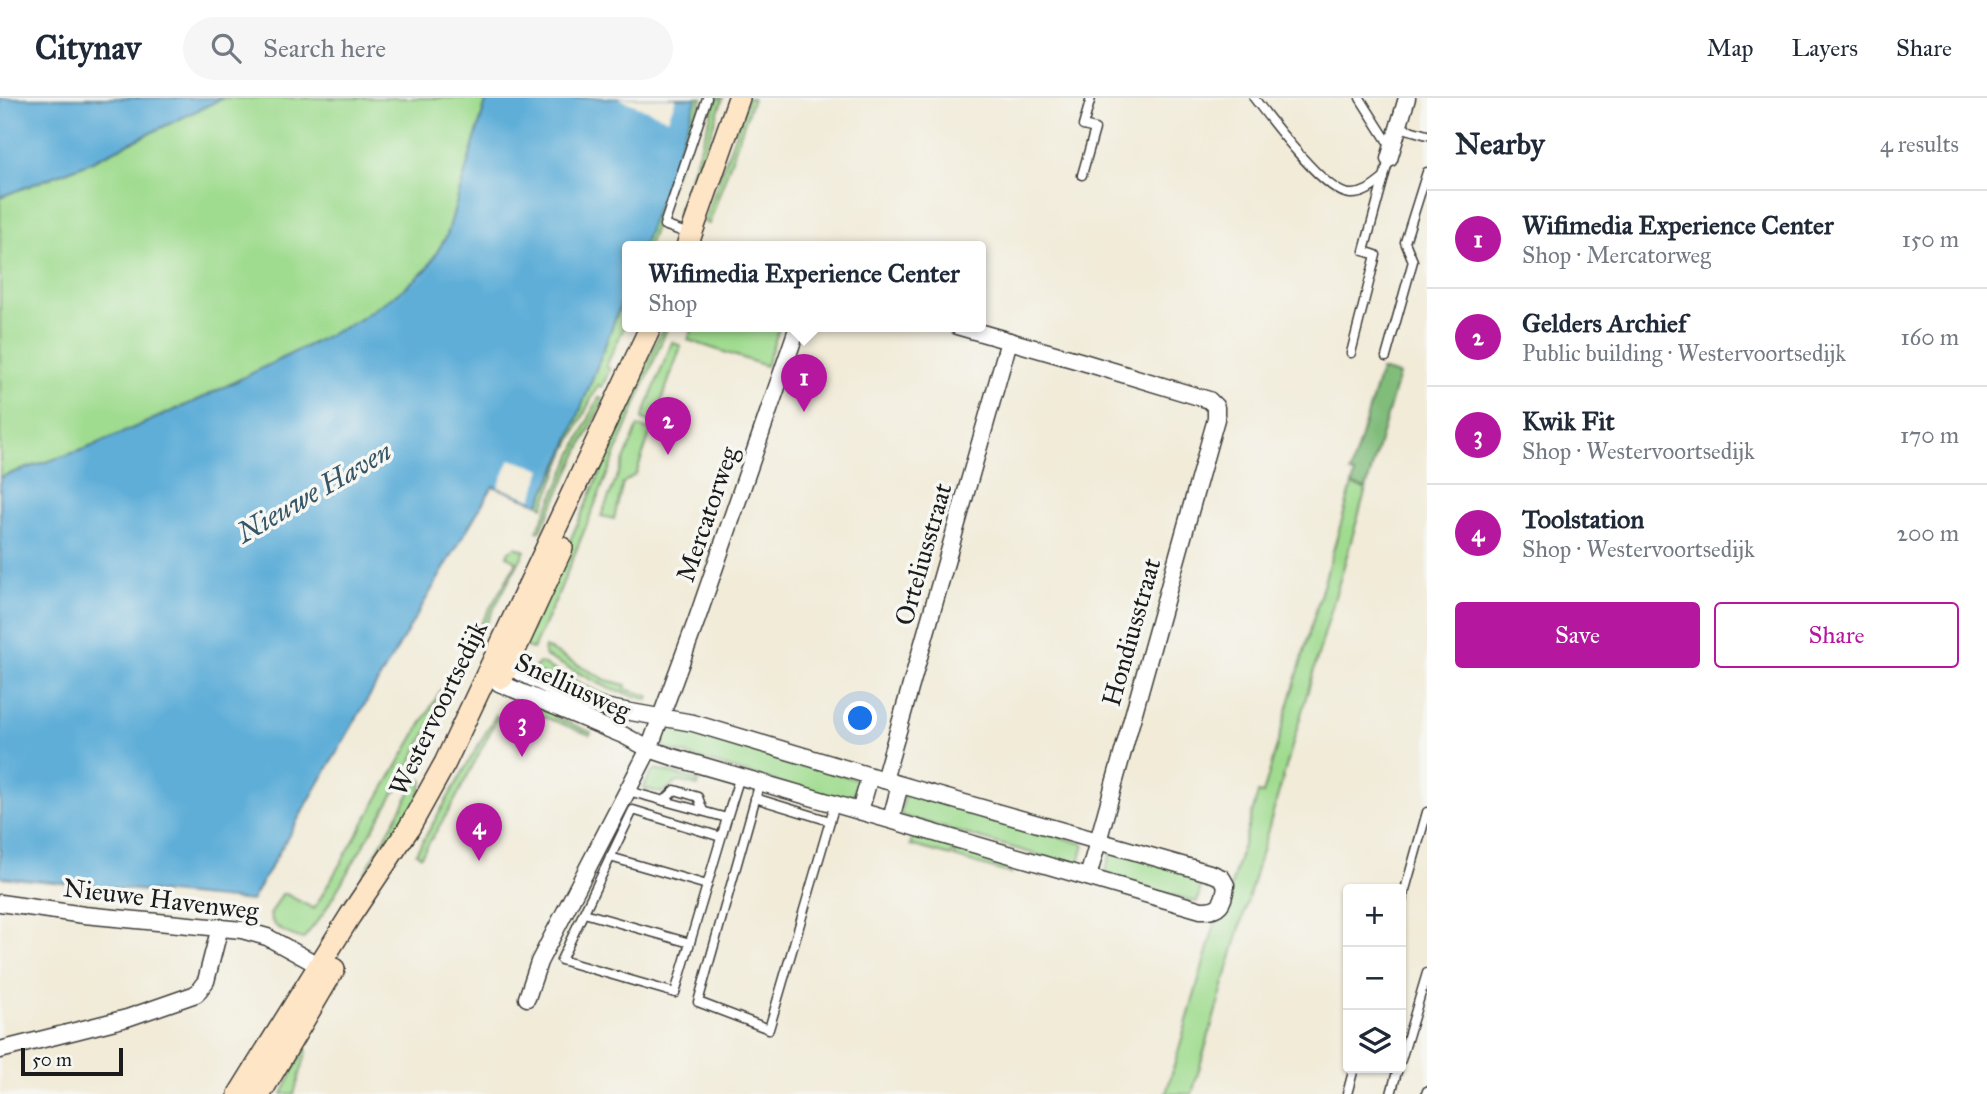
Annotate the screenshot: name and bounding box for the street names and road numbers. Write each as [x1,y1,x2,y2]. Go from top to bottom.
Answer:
street label: Mercatorweg [669,441,745,586]
street label: Orteliusstraat [887,479,959,629]
street label: Hondiusstraat [1095,554,1167,710]
street label: Westervoortsedijk [382,615,495,801]
street label: Snelliusweg [510,645,637,727]
street label: Nieuwe Havenweg [61,871,261,927]

